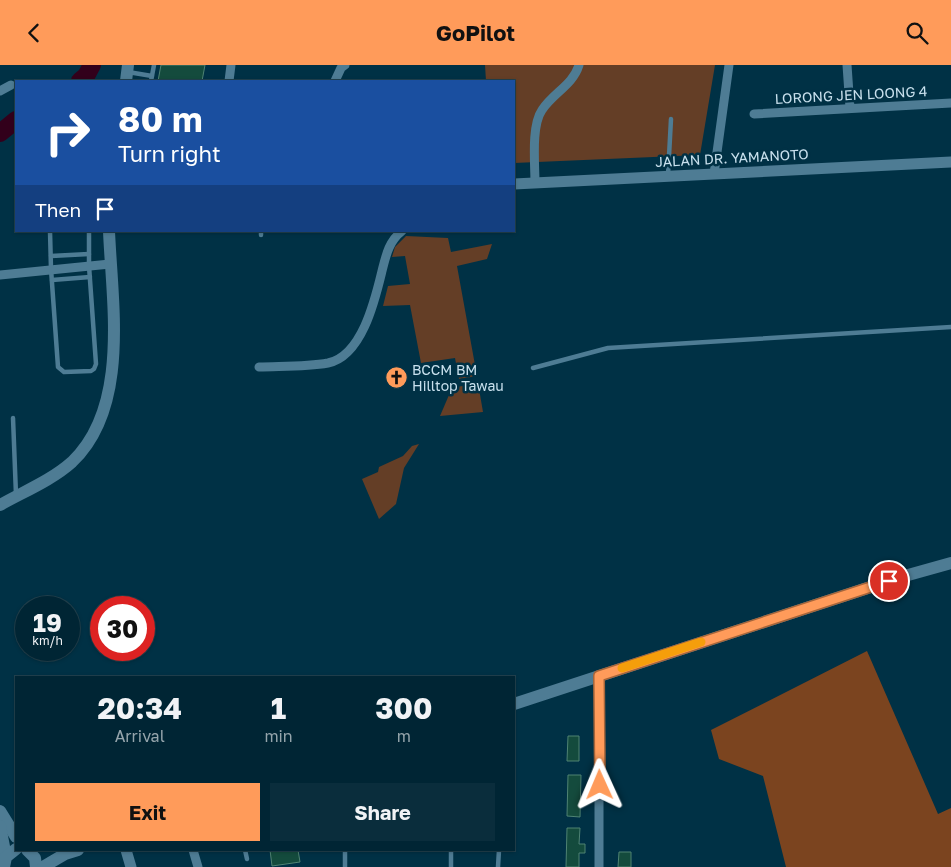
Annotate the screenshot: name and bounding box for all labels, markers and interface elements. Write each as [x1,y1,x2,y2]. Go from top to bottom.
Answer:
icon: back [20,19,48,47]
text: GoPilot [436,19,515,46]
icon: search [903,19,931,47]
street label: LORONG JEN LOONG 4 [774,82,928,107]
text: 80 m [118,98,203,140]
icon: right [35,100,100,165]
text: Turn right [118,140,221,167]
street label: JALAN DR. YAMANOTO [655,145,809,170]
icon: arrive [91,195,119,223]
text: Then [35,198,81,221]
place label: BCCM BM Hilltop Tawau [412,361,504,394]
church icon: BCCM BM Hilltop Tawau [384,366,408,390]
pin [868,560,910,602]
icon: arrive [875,567,903,595]
speed limit sign: 30 [90,596,155,661]
text: 19 [33,607,62,638]
text: km/h [32,633,63,648]
text: 20:34 [97,690,182,726]
text: 1 [271,690,286,726]
text: 300 [375,690,433,726]
text: Arrival [115,726,165,746]
text: min [264,726,293,746]
text: m [397,726,411,746]
position arrow [573,758,625,810]
button: Exit [35,783,260,841]
button: Share [270,783,495,841]

